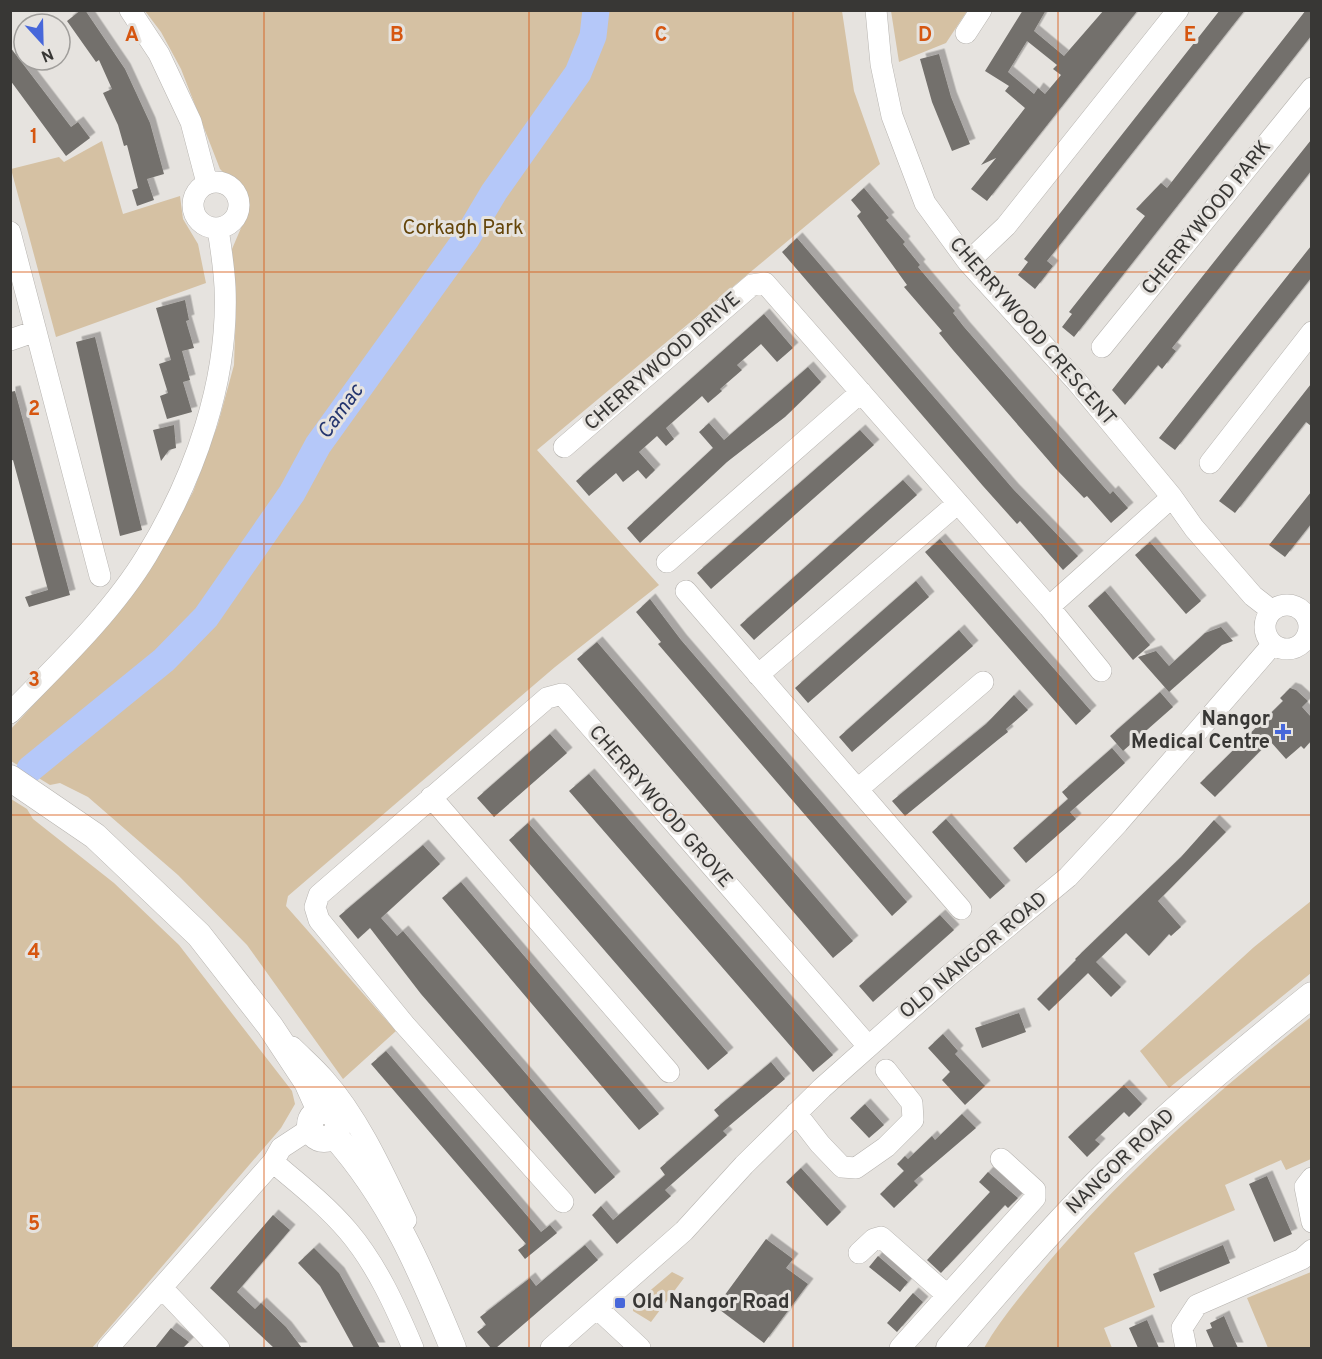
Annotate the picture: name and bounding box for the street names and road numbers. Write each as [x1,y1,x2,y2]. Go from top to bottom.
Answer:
street label: CHERRYWOOD PARK [1136,135,1278,301]
street label: CHERRYWOOD CRESCENT [943,232,1121,432]
street label: CHERRYWOOD DRIVE [579,287,747,437]
street label: CHERRYWOOD GROVE [582,720,738,894]
street label: OLD NANGOR ROAD [895,887,1053,1025]
street label: NANGOR ROAD [1061,1104,1181,1220]

